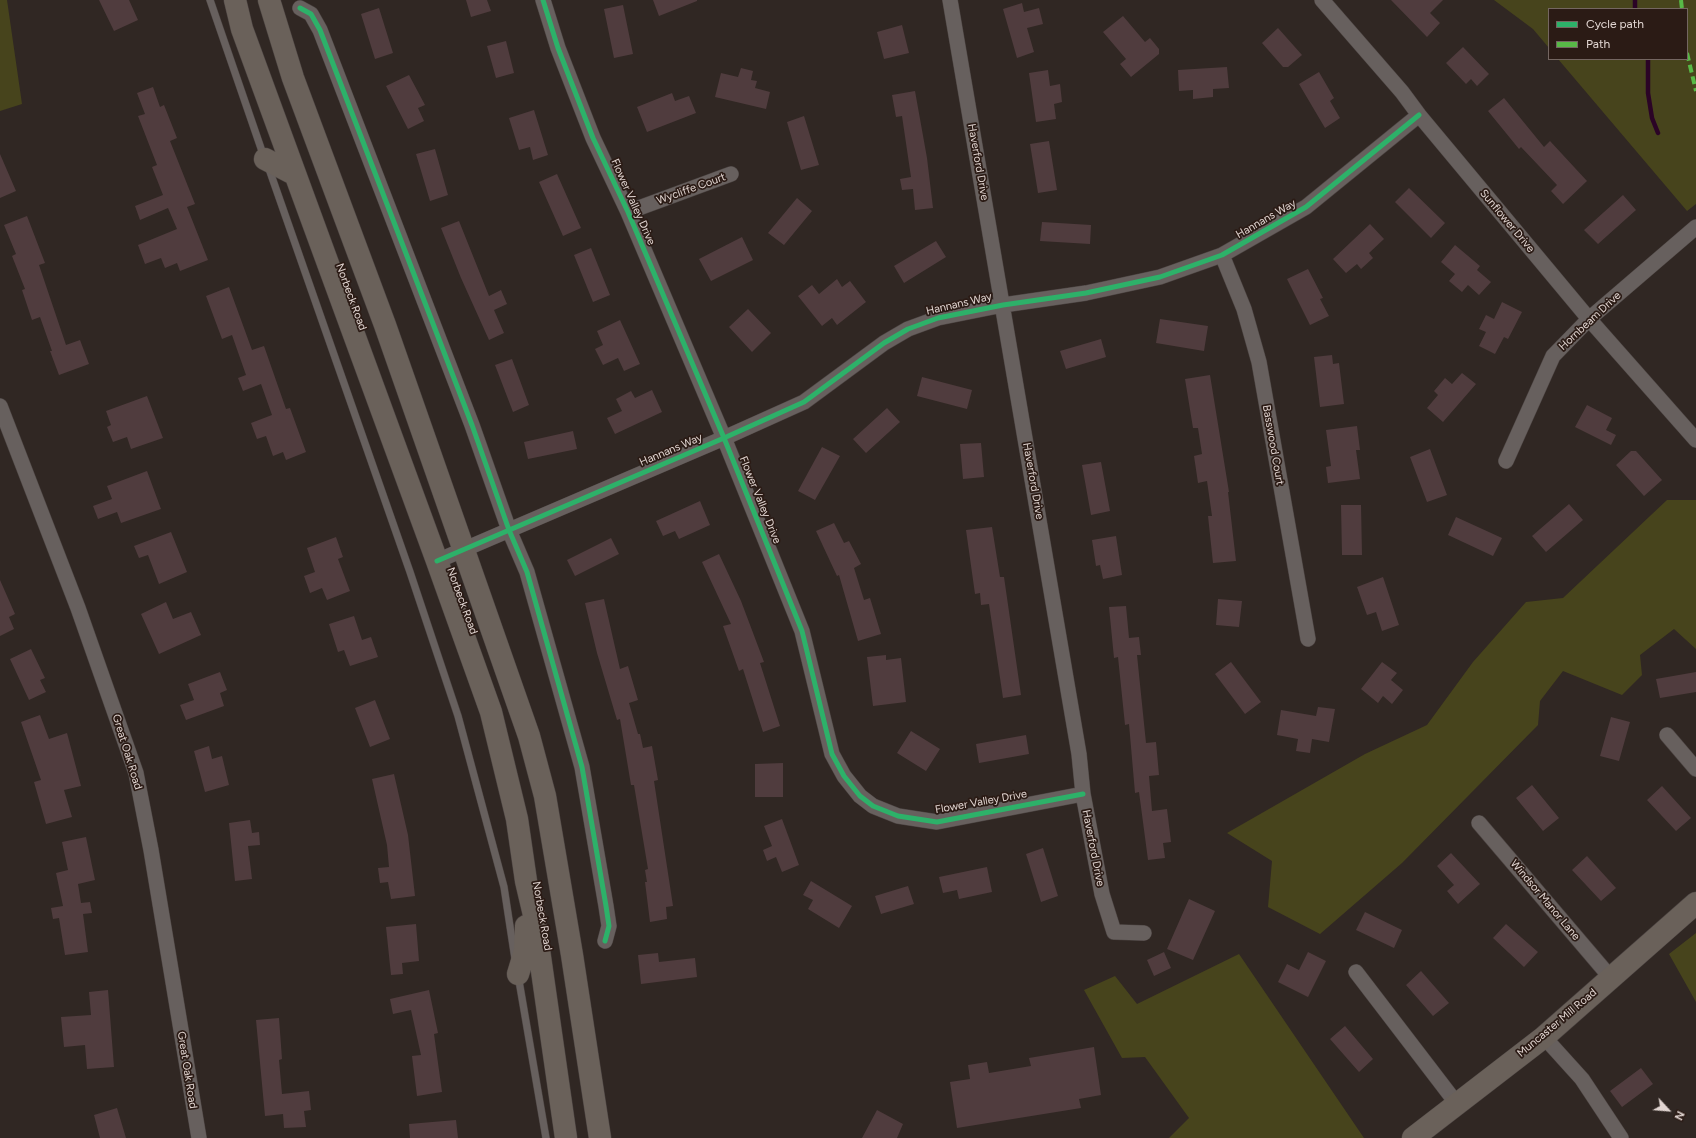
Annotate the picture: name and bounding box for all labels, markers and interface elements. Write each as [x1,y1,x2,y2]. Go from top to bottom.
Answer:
legend [1548,8,1688,60]
text: Cycle path [1586,17,1644,31]
text: Path [1586,37,1610,51]
street label: Haverford Drive [965,123,991,201]
street label: Flower Valley Drive [608,157,658,247]
street label: Wycliffe Court [655,170,727,208]
street label: Sunflower Drive [1477,187,1537,255]
street label: Hannans Way [1234,196,1298,242]
street label: Norbeck Road [333,262,369,332]
street label: Hornbeam Drive [1556,289,1624,353]
street label: Hannans Way [925,290,993,318]
street label: Basswood Court [1259,404,1287,486]
street label: Hannans Way [638,431,704,469]
street label: Haverford Drive [1020,442,1046,520]
street label: Flower Valley Drive [736,454,784,546]
street label: Norbeck Road [444,566,480,636]
street label: Great Oak Road [109,713,145,791]
street label: Flower Valley Drive [934,787,1028,817]
street label: Haverford Drive [1079,809,1107,887]
street label: Windsor Manor Lane [1507,857,1583,943]
street label: Norbeck Road [529,880,555,952]
street label: Muncaster Mill Road [1515,986,1599,1060]
street label: Great Oak Road [174,1030,200,1110]
north arrow [1648,1090,1688,1130]
text: N [1672,1109,1687,1122]

